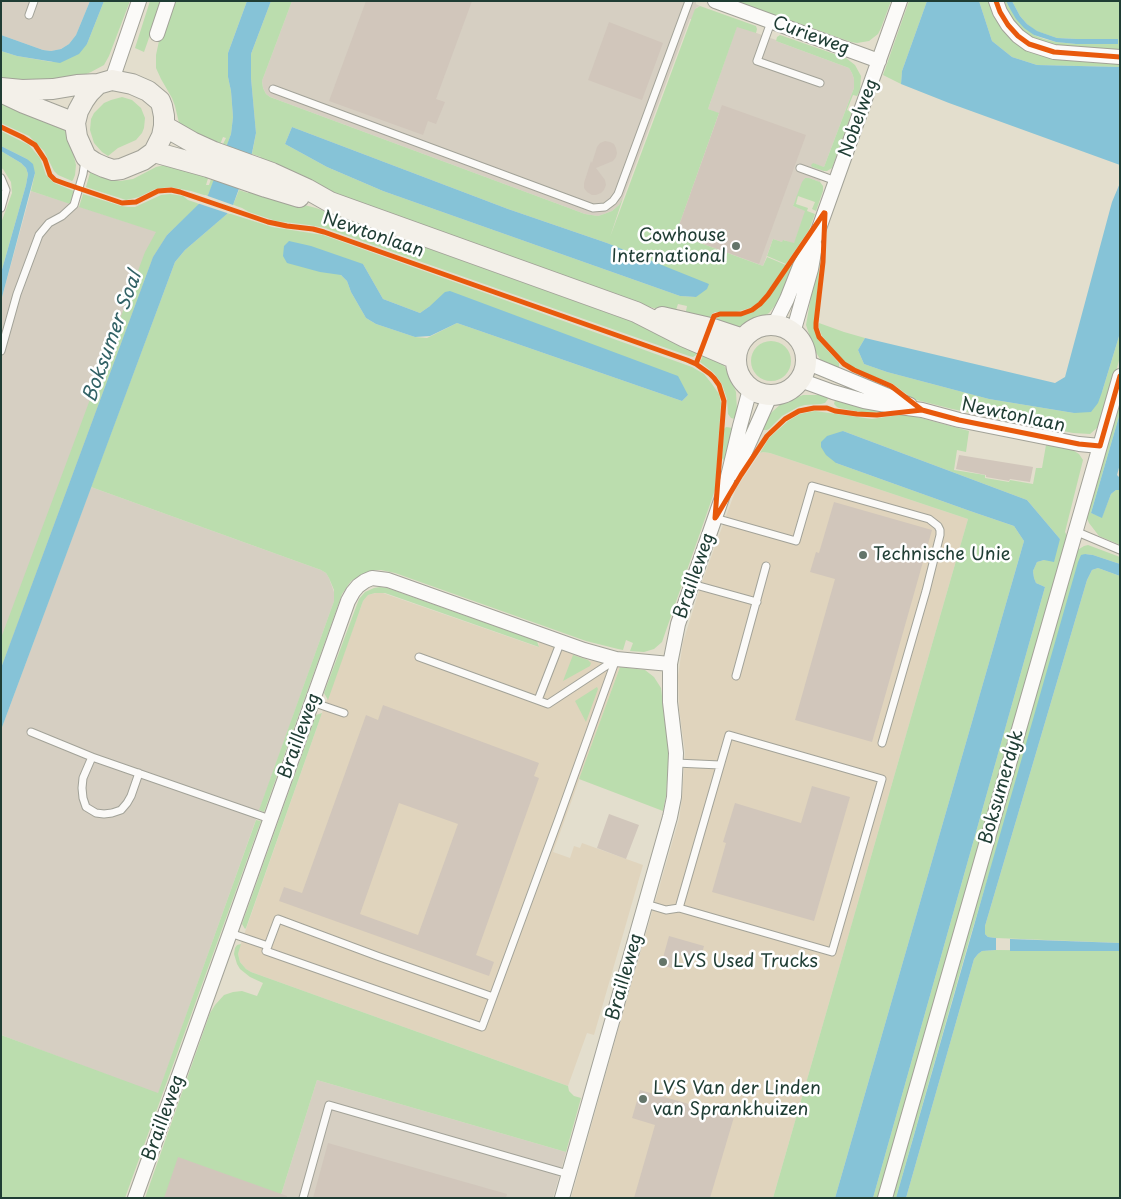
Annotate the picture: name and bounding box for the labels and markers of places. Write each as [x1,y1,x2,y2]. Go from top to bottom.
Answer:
place label: Cowhouse International [612,225,726,268]
marker: Cowhouse International [730,240,742,252]
place label: Technische Unie [873,544,1011,566]
marker: Technische Unie [857,549,869,561]
place label: LVS Used Trucks [673,951,818,973]
marker: LVS Used Trucks [657,956,669,968]
place label: LVS Van der Linden van Sprankhuizen [653,1078,821,1120]
marker: LVS Van der Linden van Sprankhuizen [637,1093,649,1105]

